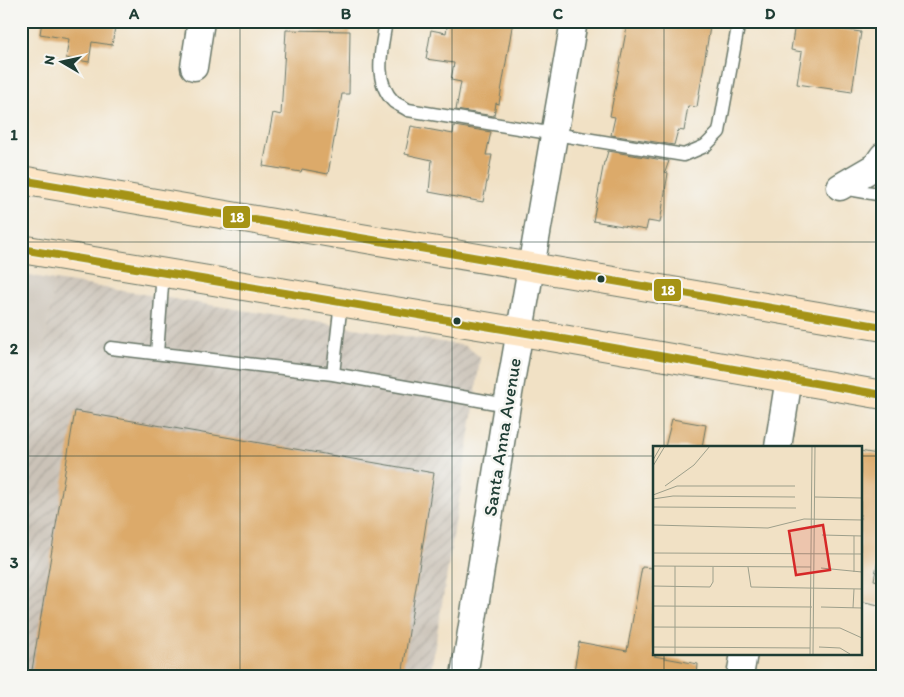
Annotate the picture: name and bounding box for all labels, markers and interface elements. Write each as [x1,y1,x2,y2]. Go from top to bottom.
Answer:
text: A [128,4,140,23]
text: B [341,4,352,23]
text: C [553,4,564,23]
text: D [765,4,776,23]
north arrow [38,38,88,88]
text: N [41,54,59,66]
text: 1 [10,125,18,144]
line badge: 18 [222,205,251,229]
text: 18 [230,209,244,226]
unlabelled marker [596,274,606,284]
line badge: 18 [653,278,682,302]
text: 18 [661,282,675,299]
unlabelled marker [452,316,462,326]
text: 2 [10,339,19,358]
street label: Santa Anna Avenue [478,356,526,518]
inset map [653,446,862,654]
text: 3 [10,553,19,572]

